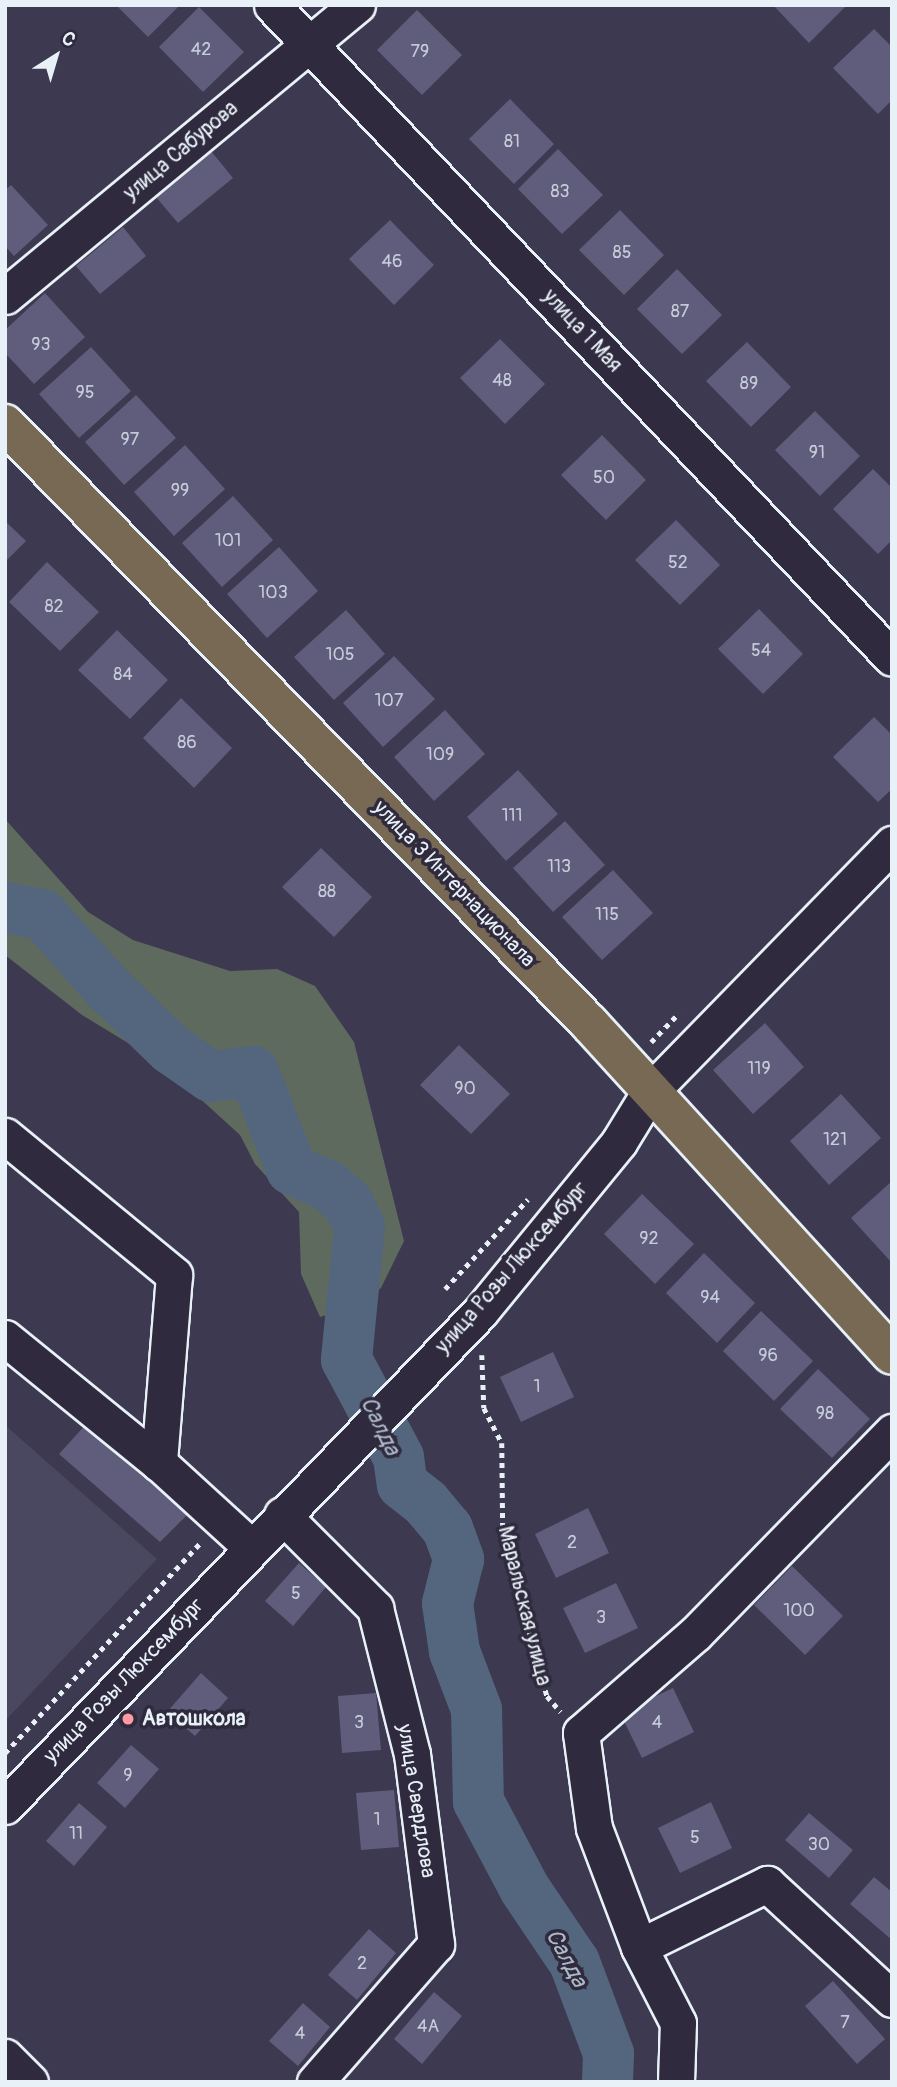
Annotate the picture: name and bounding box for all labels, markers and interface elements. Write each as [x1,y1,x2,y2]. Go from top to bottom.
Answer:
north arrow [21,21,91,91]
text: С [57,26,81,52]
house number: 42 [191,39,211,61]
house number: 79 [411,41,429,63]
street label: улица Сабурова [119,96,243,206]
house number: 81 [504,131,520,153]
house number: 83 [550,181,570,203]
house number: 85 [613,242,631,264]
house number: 46 [382,251,402,273]
street label: улица 1 Мая [537,284,627,378]
house number: 87 [671,301,689,323]
house number: 93 [31,334,51,356]
house number: 48 [492,370,512,392]
house number: 89 [740,373,758,395]
house number: 95 [75,382,95,404]
house number: 97 [121,429,139,451]
house number: 91 [809,442,825,464]
house number: 50 [593,467,615,489]
house number: 99 [171,480,189,502]
house number: 101 [215,530,241,552]
house number: 52 [668,552,688,574]
house number: 103 [258,582,288,604]
house number: 82 [44,596,64,618]
house number: 54 [751,640,771,662]
house number: 105 [325,644,355,666]
house number: 84 [113,664,133,686]
house number: 107 [375,690,403,712]
house number: 86 [177,732,197,754]
house number: 109 [426,744,454,766]
street label: улица 3 Интернационала [368,795,540,973]
house number: 111 [501,805,523,827]
house number: 113 [547,856,571,878]
house number: 88 [318,881,336,903]
house number: 115 [595,904,619,926]
house number: 119 [747,1058,771,1080]
house number: 90 [454,1078,476,1100]
house number: 121 [823,1129,847,1151]
street label: улица Розы Люксембург [430,1177,594,1359]
house number: 92 [639,1228,659,1250]
house number: 94 [700,1287,720,1309]
house number: 96 [758,1345,778,1367]
house number: 1 [533,1376,541,1398]
water label: Салда [354,1392,406,1460]
house number: 98 [816,1403,834,1425]
street label: Маральская улица [492,1524,556,1688]
house number: 2 [567,1532,577,1554]
house number: 5 [291,1583,301,1605]
street label: улица Розы Люксембург [39,1593,209,1769]
house number: 100 [783,1600,815,1622]
house number: 3 [596,1607,606,1629]
place label: Автошкола [142,1706,246,1732]
marker: Автошкола [120,1711,136,1727]
house number: 3 [354,1712,364,1734]
house number: 4 [652,1712,662,1734]
street label: улица Свердлова [391,1722,441,1880]
house number: 9 [123,1765,133,1787]
house number: 1 [373,1809,381,1831]
house number: 11 [69,1823,83,1845]
house number: 5 [690,1827,700,1849]
house number: 30 [808,1834,830,1856]
water label: Салда [539,1924,593,1992]
house number: 2 [357,1953,367,1975]
house number: 7 [840,2012,850,2034]
house number: 4А [417,2016,439,2038]
house number: 4 [295,2023,305,2045]

